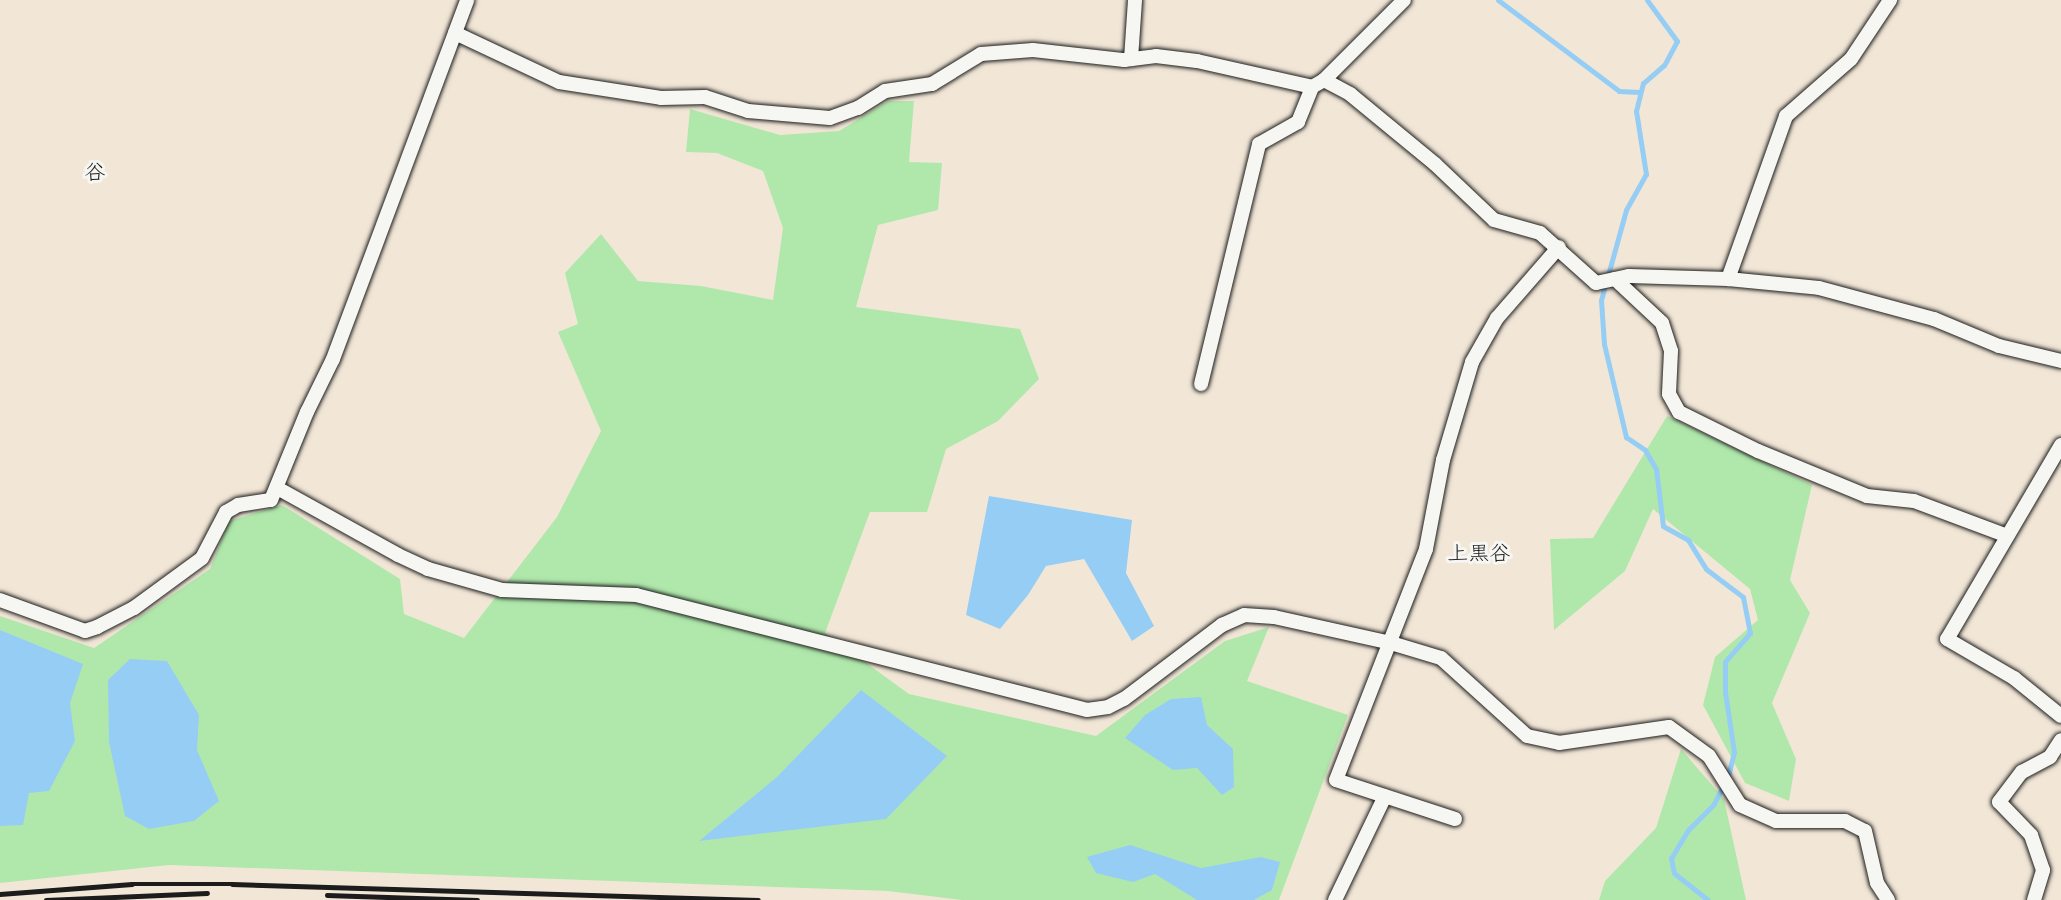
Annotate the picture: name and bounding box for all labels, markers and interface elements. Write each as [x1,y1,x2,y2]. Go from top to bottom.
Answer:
district label: 谷 [85,160,105,186]
district label: 上黒谷 [1448,541,1510,567]

